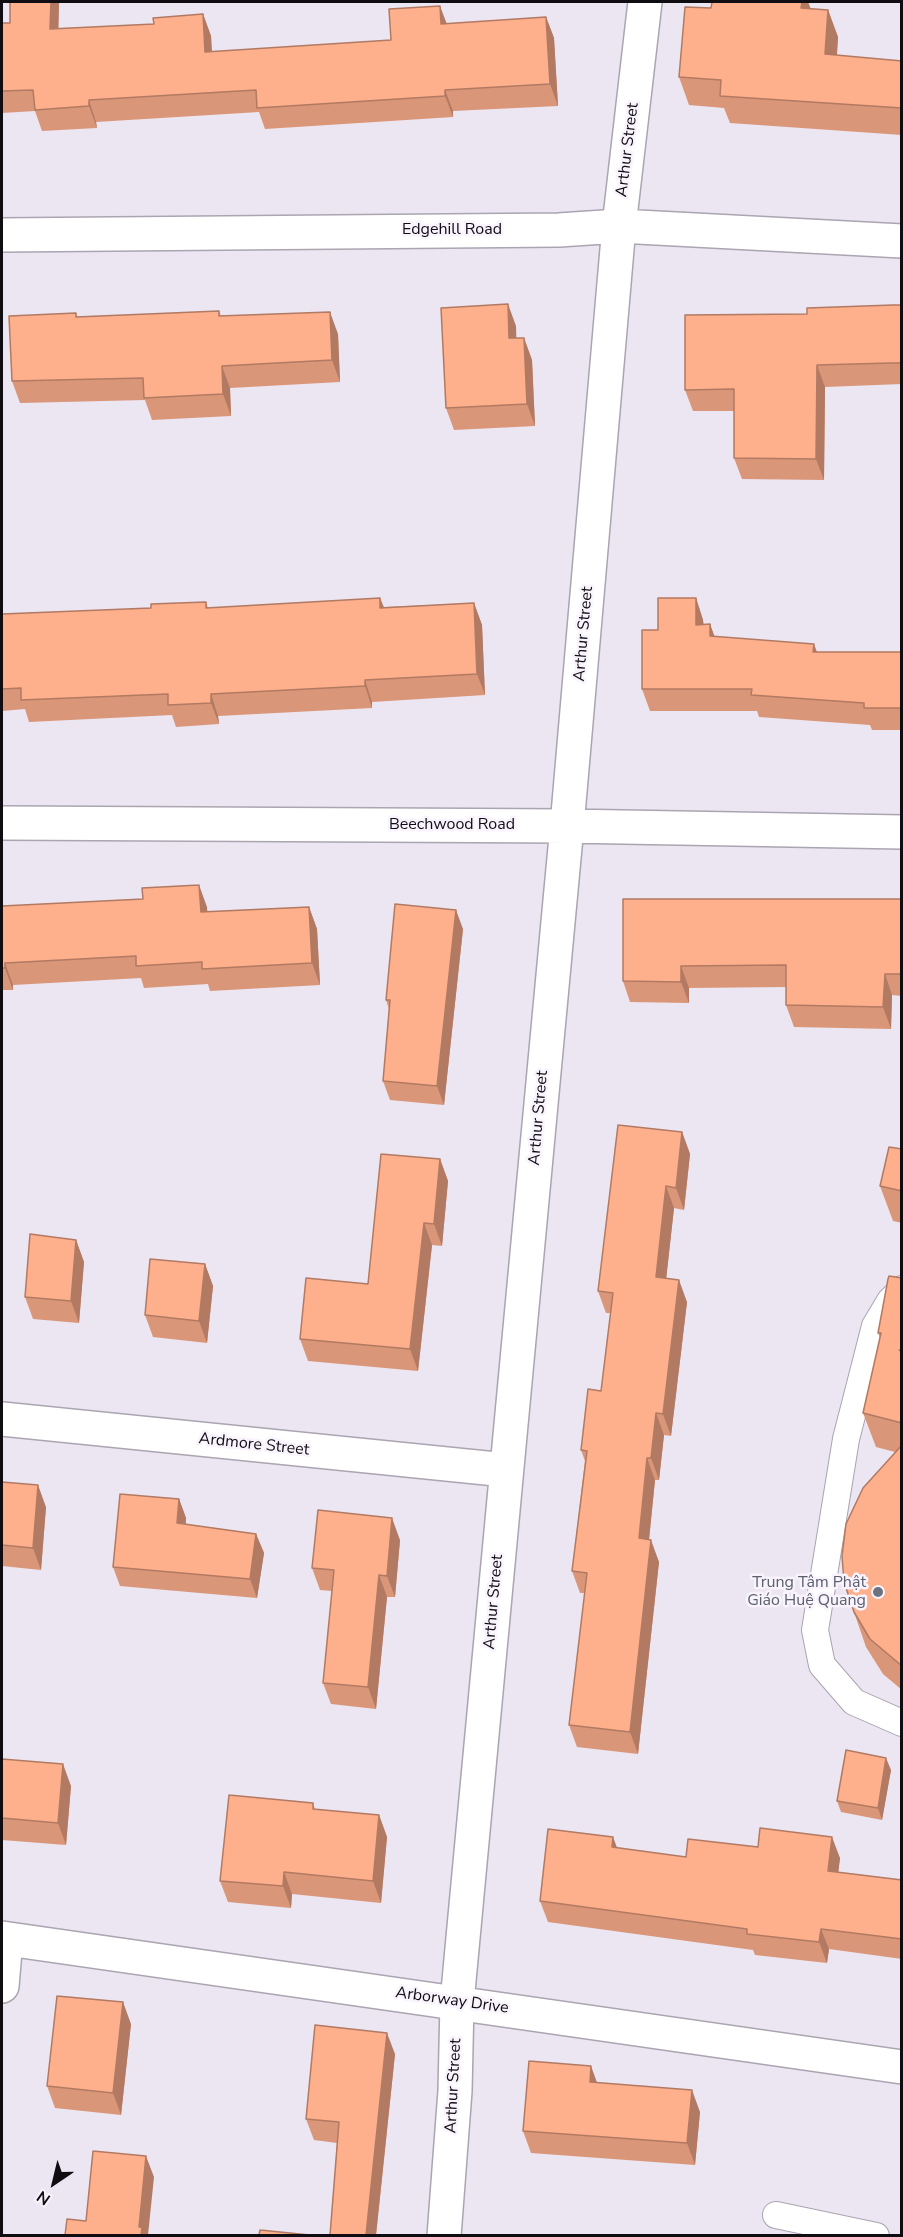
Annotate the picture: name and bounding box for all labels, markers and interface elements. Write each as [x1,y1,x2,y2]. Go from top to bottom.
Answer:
street label: Arthur Street [613,102,643,198]
street label: Edgehill Road [402,220,502,240]
street label: Arthur Street [570,586,598,682]
street label: Beechwood Road [389,815,515,835]
street label: Arthur Street [525,1070,553,1166]
street label: Ardmore Street [198,1430,310,1460]
street label: Arthur Street [480,1554,508,1650]
place label: Trung Tâm Phật Giáo Huệ Quang [747,1573,866,1611]
marker: Trung Tâm Phật Giáo Huệ Quang [871,1585,885,1599]
street label: Arborway Drive [394,1984,510,2018]
street label: Arthur Street [442,2038,466,2134]
north arrow [24,2153,84,2213]
text: N [32,2185,55,2210]

